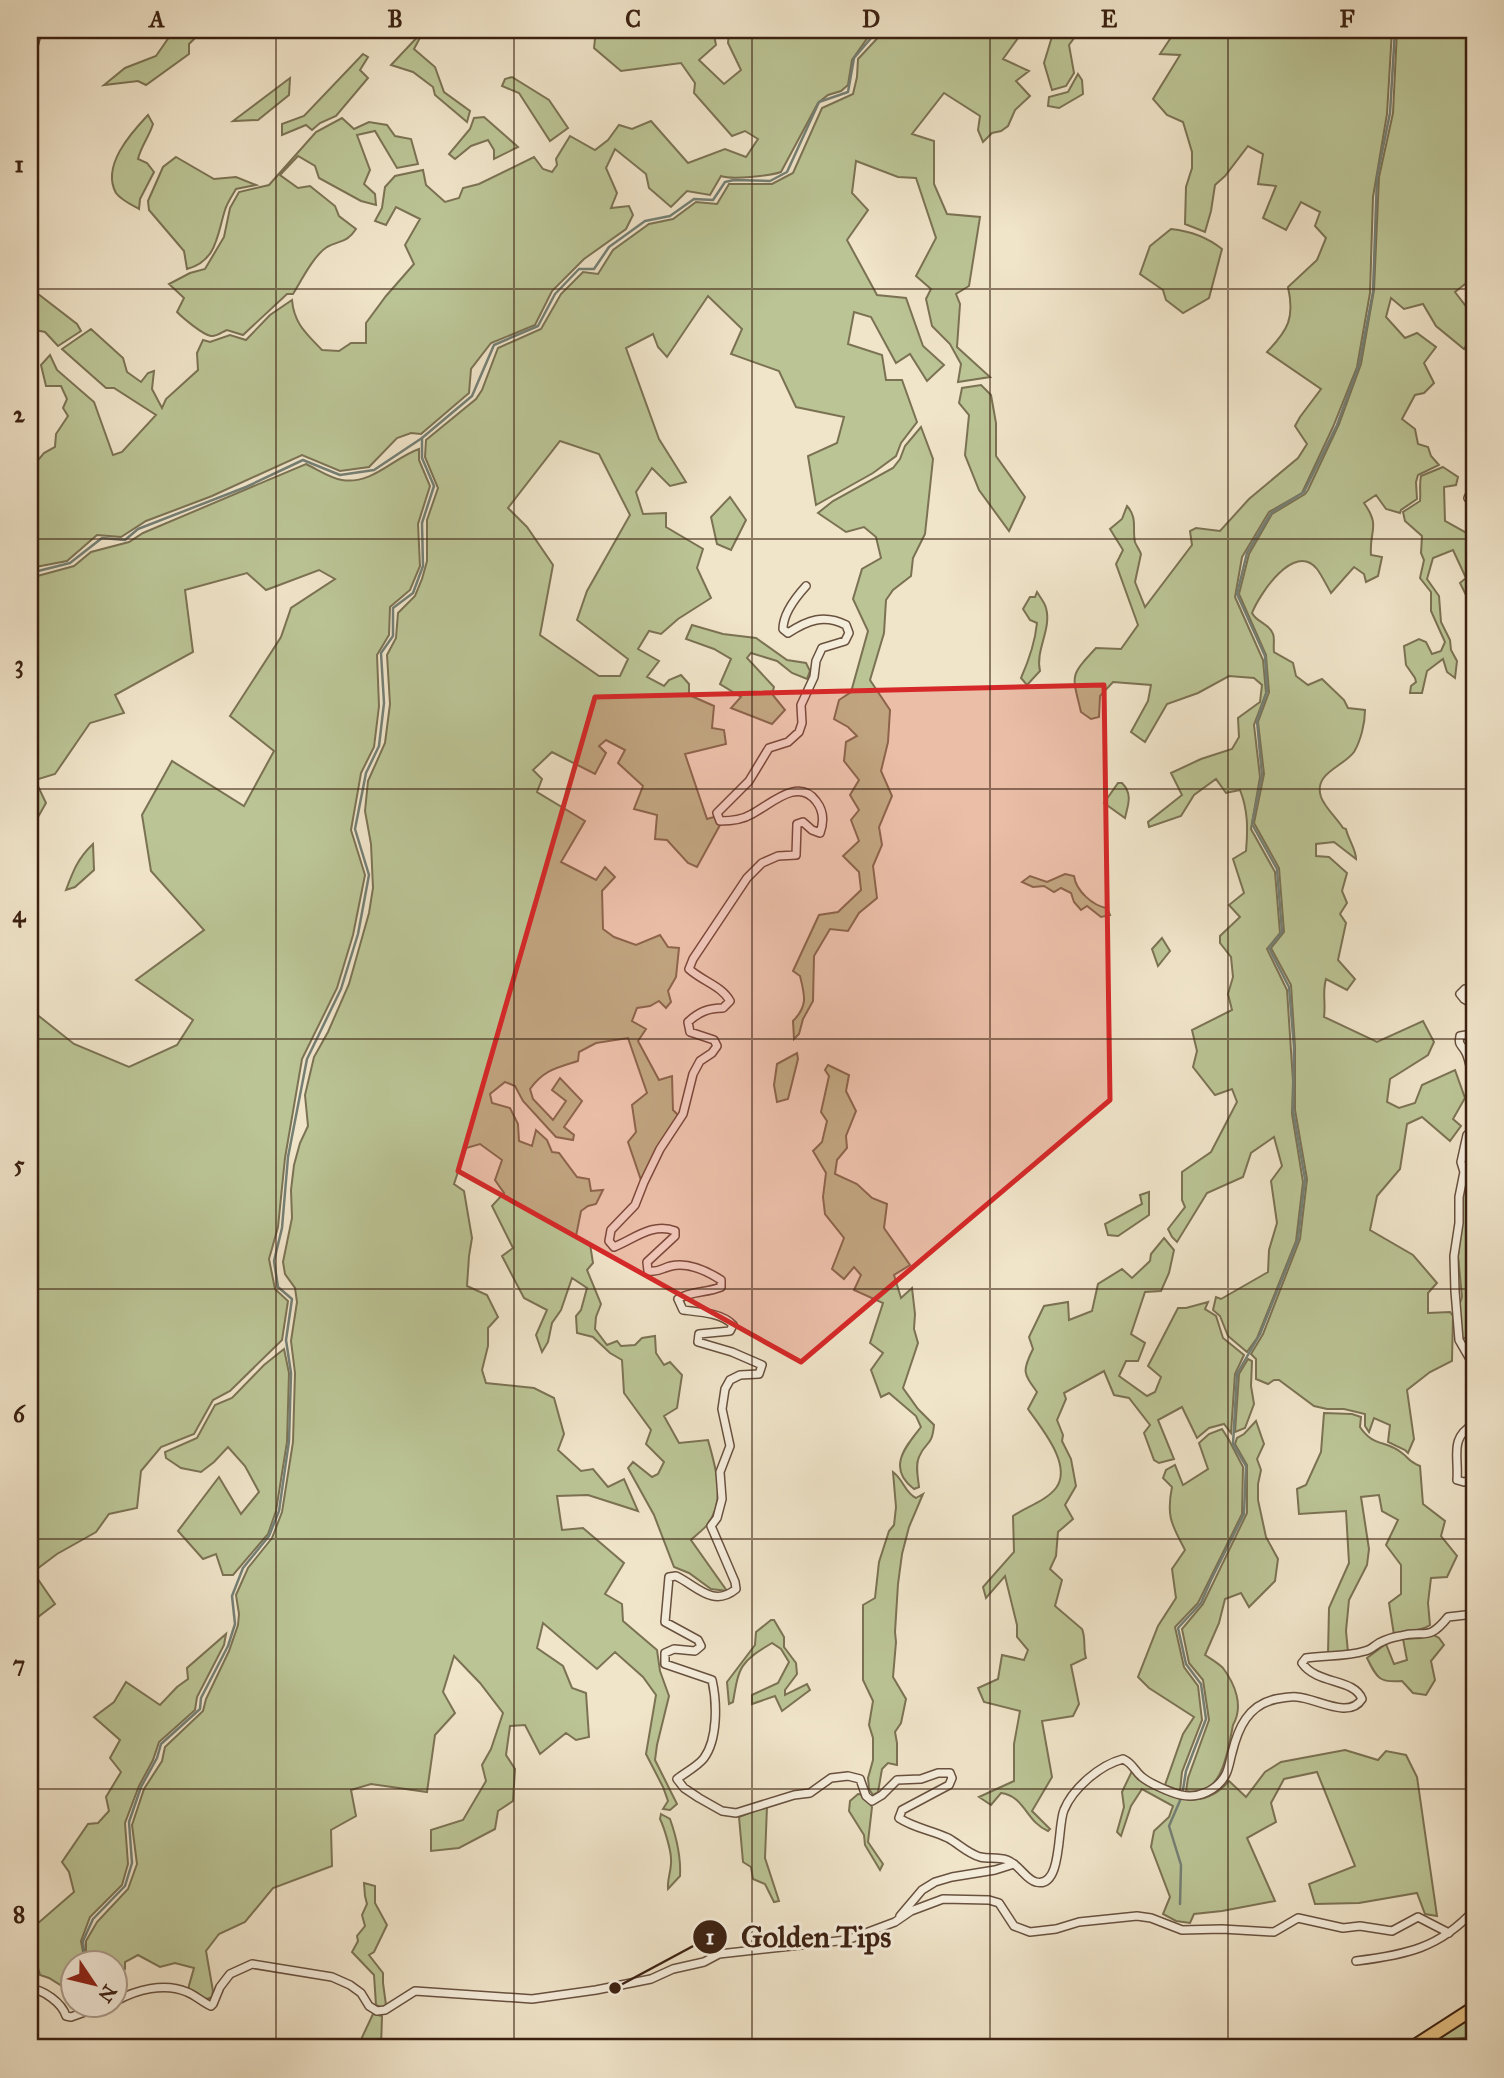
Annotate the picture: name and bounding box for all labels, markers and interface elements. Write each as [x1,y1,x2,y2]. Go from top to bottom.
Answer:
text: A [147,5,165,33]
text: B [387,5,403,33]
text: C [625,5,641,33]
text: D [862,5,880,33]
text: E [1101,5,1118,33]
text: F [1339,5,1355,33]
text: 1 [14,150,24,178]
text: 2 [13,400,25,428]
text: 3 [14,650,24,679]
text: 4 [13,900,27,928]
text: 5 [14,1150,25,1178]
text: 6 [13,1400,26,1428]
text: 7 [13,1650,25,1678]
text: 8 [13,1900,25,1928]
callout: Golden Tips [692,1911,905,1962]
text: Golden Tips [741,1919,891,1955]
text: 1 [706,1924,714,1950]
north arrow [60,1948,130,2018]
text: N [93,1980,122,2007]

